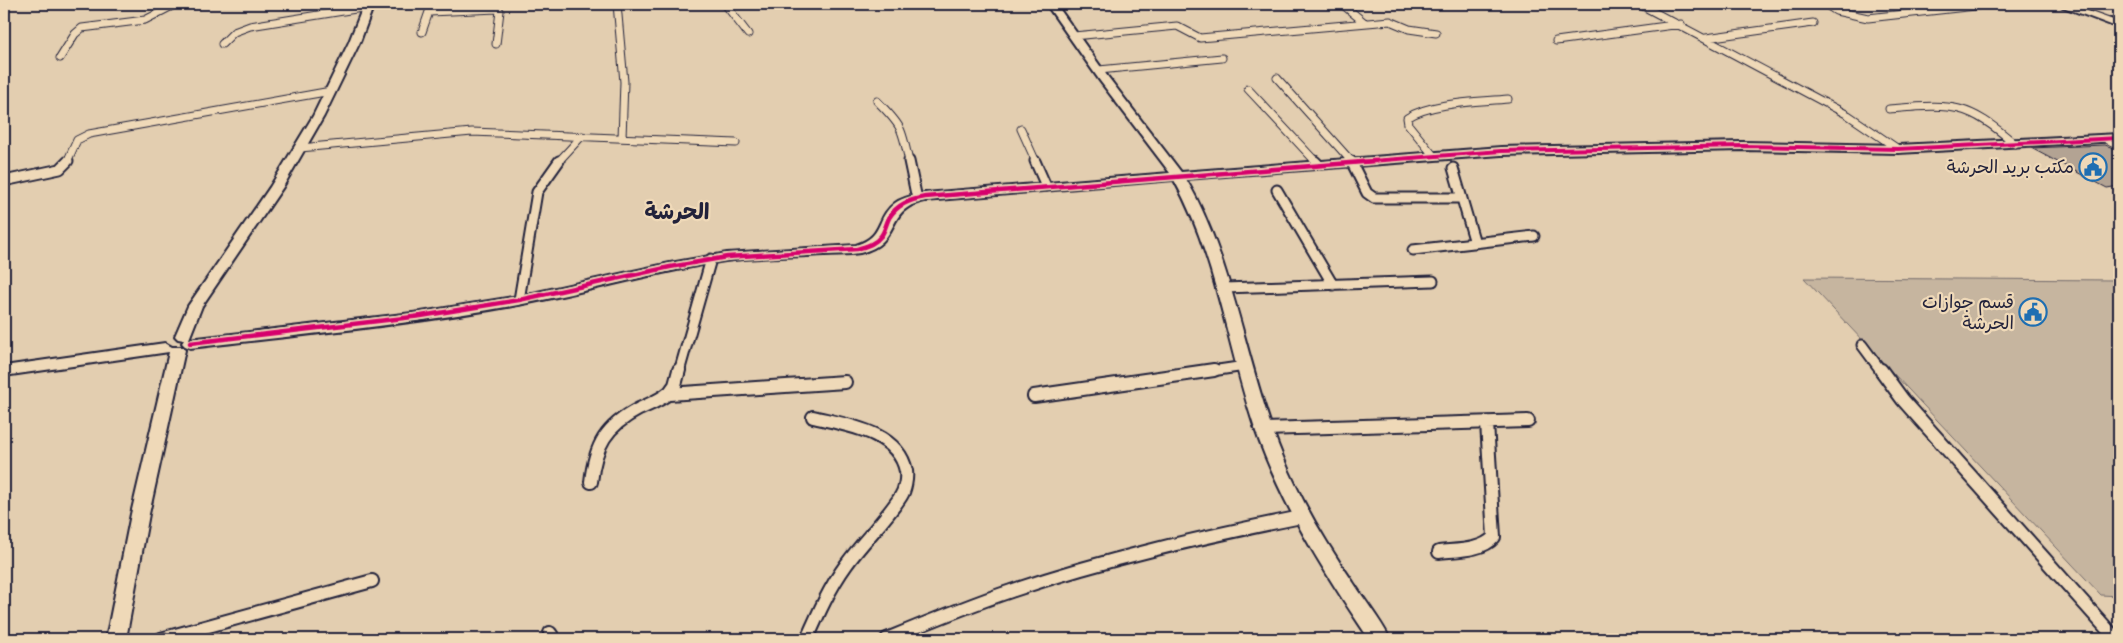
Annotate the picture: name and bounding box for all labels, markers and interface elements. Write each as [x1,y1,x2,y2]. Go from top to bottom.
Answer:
public building icon: مكتب بريد الحرشة [2078,152,2108,182]
place label: مكتب بريد الحرشة [1947,156,2074,178]
district label: الحرشة [645,198,709,225]
place label: قسم جوازات الحرشة [1922,291,2014,334]
public building icon: قسم جوازات الحرشة [2018,297,2048,327]

